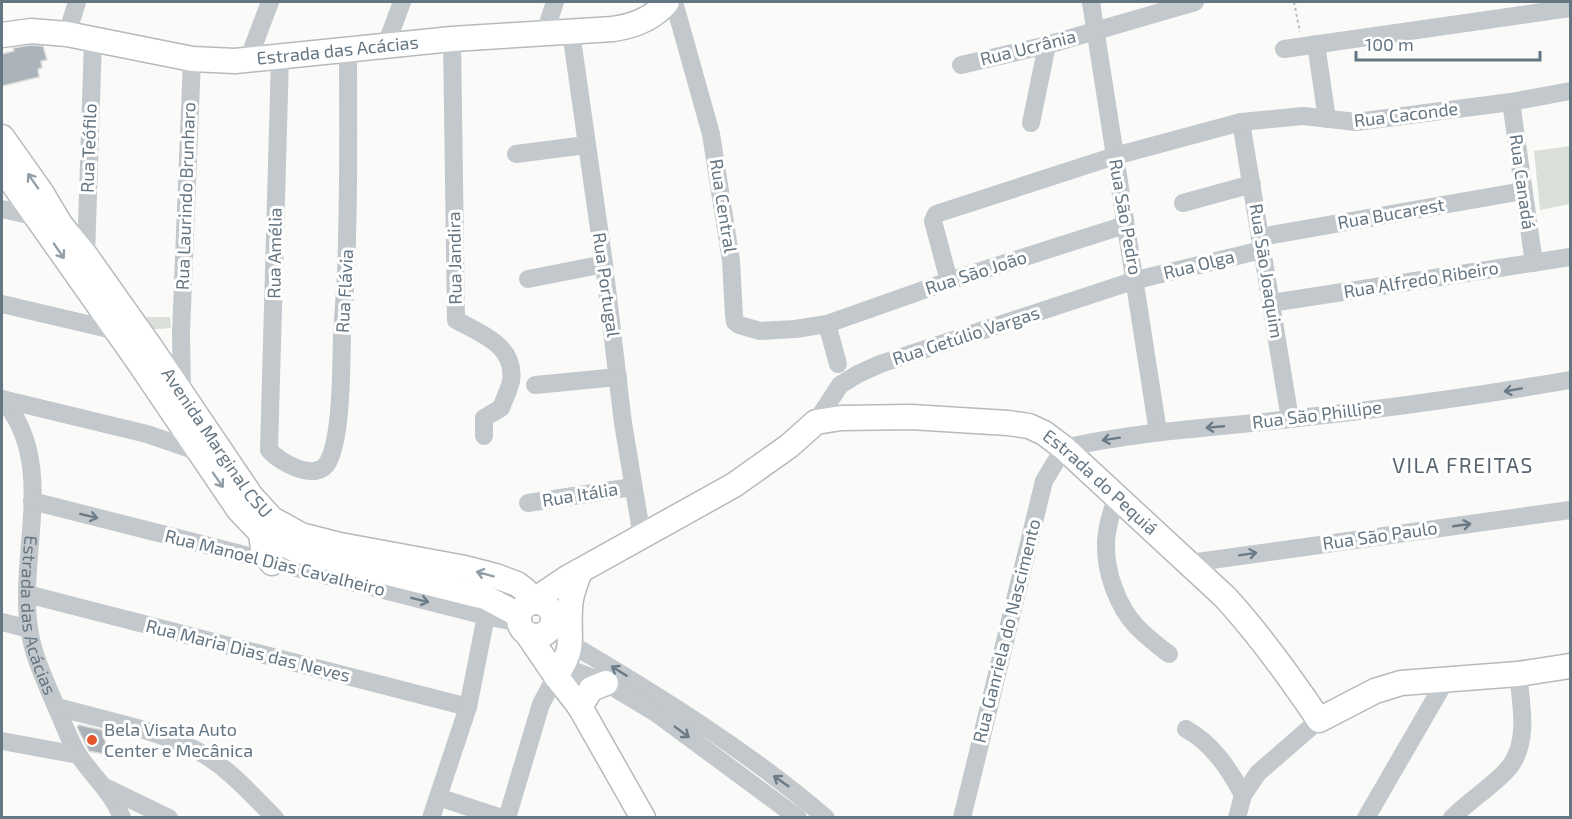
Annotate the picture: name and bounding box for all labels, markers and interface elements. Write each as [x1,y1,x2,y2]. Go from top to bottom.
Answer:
scale bar [1356,24,1540,62]
street label: Rua Ucrânia [978,25,1078,70]
street label: Estrada das Acácias [255,30,419,69]
text: 100 m [1365,33,1414,55]
street label: Rua Caconde [1353,97,1459,131]
street label: Rua Laurindo Brunharo [171,102,199,290]
street label: Rua Teófilo [75,103,101,193]
street label: Rua Canadá [1505,133,1541,231]
street label: Rua Central [706,157,742,255]
street label: Rua São Pedro [1105,157,1147,276]
one-way arrow [27,173,39,189]
street label: Rua Bucarest [1336,193,1446,233]
street label: Rua São Joaquim [1245,202,1288,340]
street label: Rua Amélia [262,207,286,299]
street label: Rua Jandira [442,211,466,305]
street label: Rua Portugal [589,231,625,339]
one-way arrow [53,242,65,258]
street label: Rua São João [922,245,1029,299]
street label: Rua Olga [1161,245,1237,283]
street label: Rua Flávia [331,248,357,334]
street label: Rua Alfredo Ribeiro [1342,256,1500,302]
street label: Rua Getúlio Vargas [889,301,1042,369]
street label: Avenida Marginal CSU [158,363,277,522]
one-way arrow [1504,385,1523,396]
street label: Rua São Phillipe [1251,395,1383,433]
one-way arrow [1206,422,1226,433]
street label: Estrada do Pequiá [1039,424,1163,539]
one-way arrow [1102,434,1121,445]
district label: VILA FREITAS [1392,452,1534,477]
one-way arrow [212,471,224,487]
street label: Rua Itália [540,477,619,511]
one-way arrow [79,510,98,522]
street label: Rua Ganriela do Nascimento [968,516,1045,745]
street label: Rua São Paulo [1321,516,1439,554]
one-way arrow [1451,519,1471,530]
street label: Rua Manoel Dias Cavalheiro [163,524,388,600]
street label: Estrada das Acácias [17,535,62,698]
one-way arrow [1237,549,1257,560]
one-way arrow [476,567,495,579]
one-way arrow [410,594,429,606]
street label: Rua Maria Dias das Neves [144,614,353,686]
one-way arrow [611,665,628,677]
place label: Bela Visata Auto Center e Mecânica [104,718,253,761]
one-way arrow [673,726,689,739]
marker: Bela Visata Auto Center e Mecânica [85,733,99,747]
one-way arrow [773,775,790,787]

